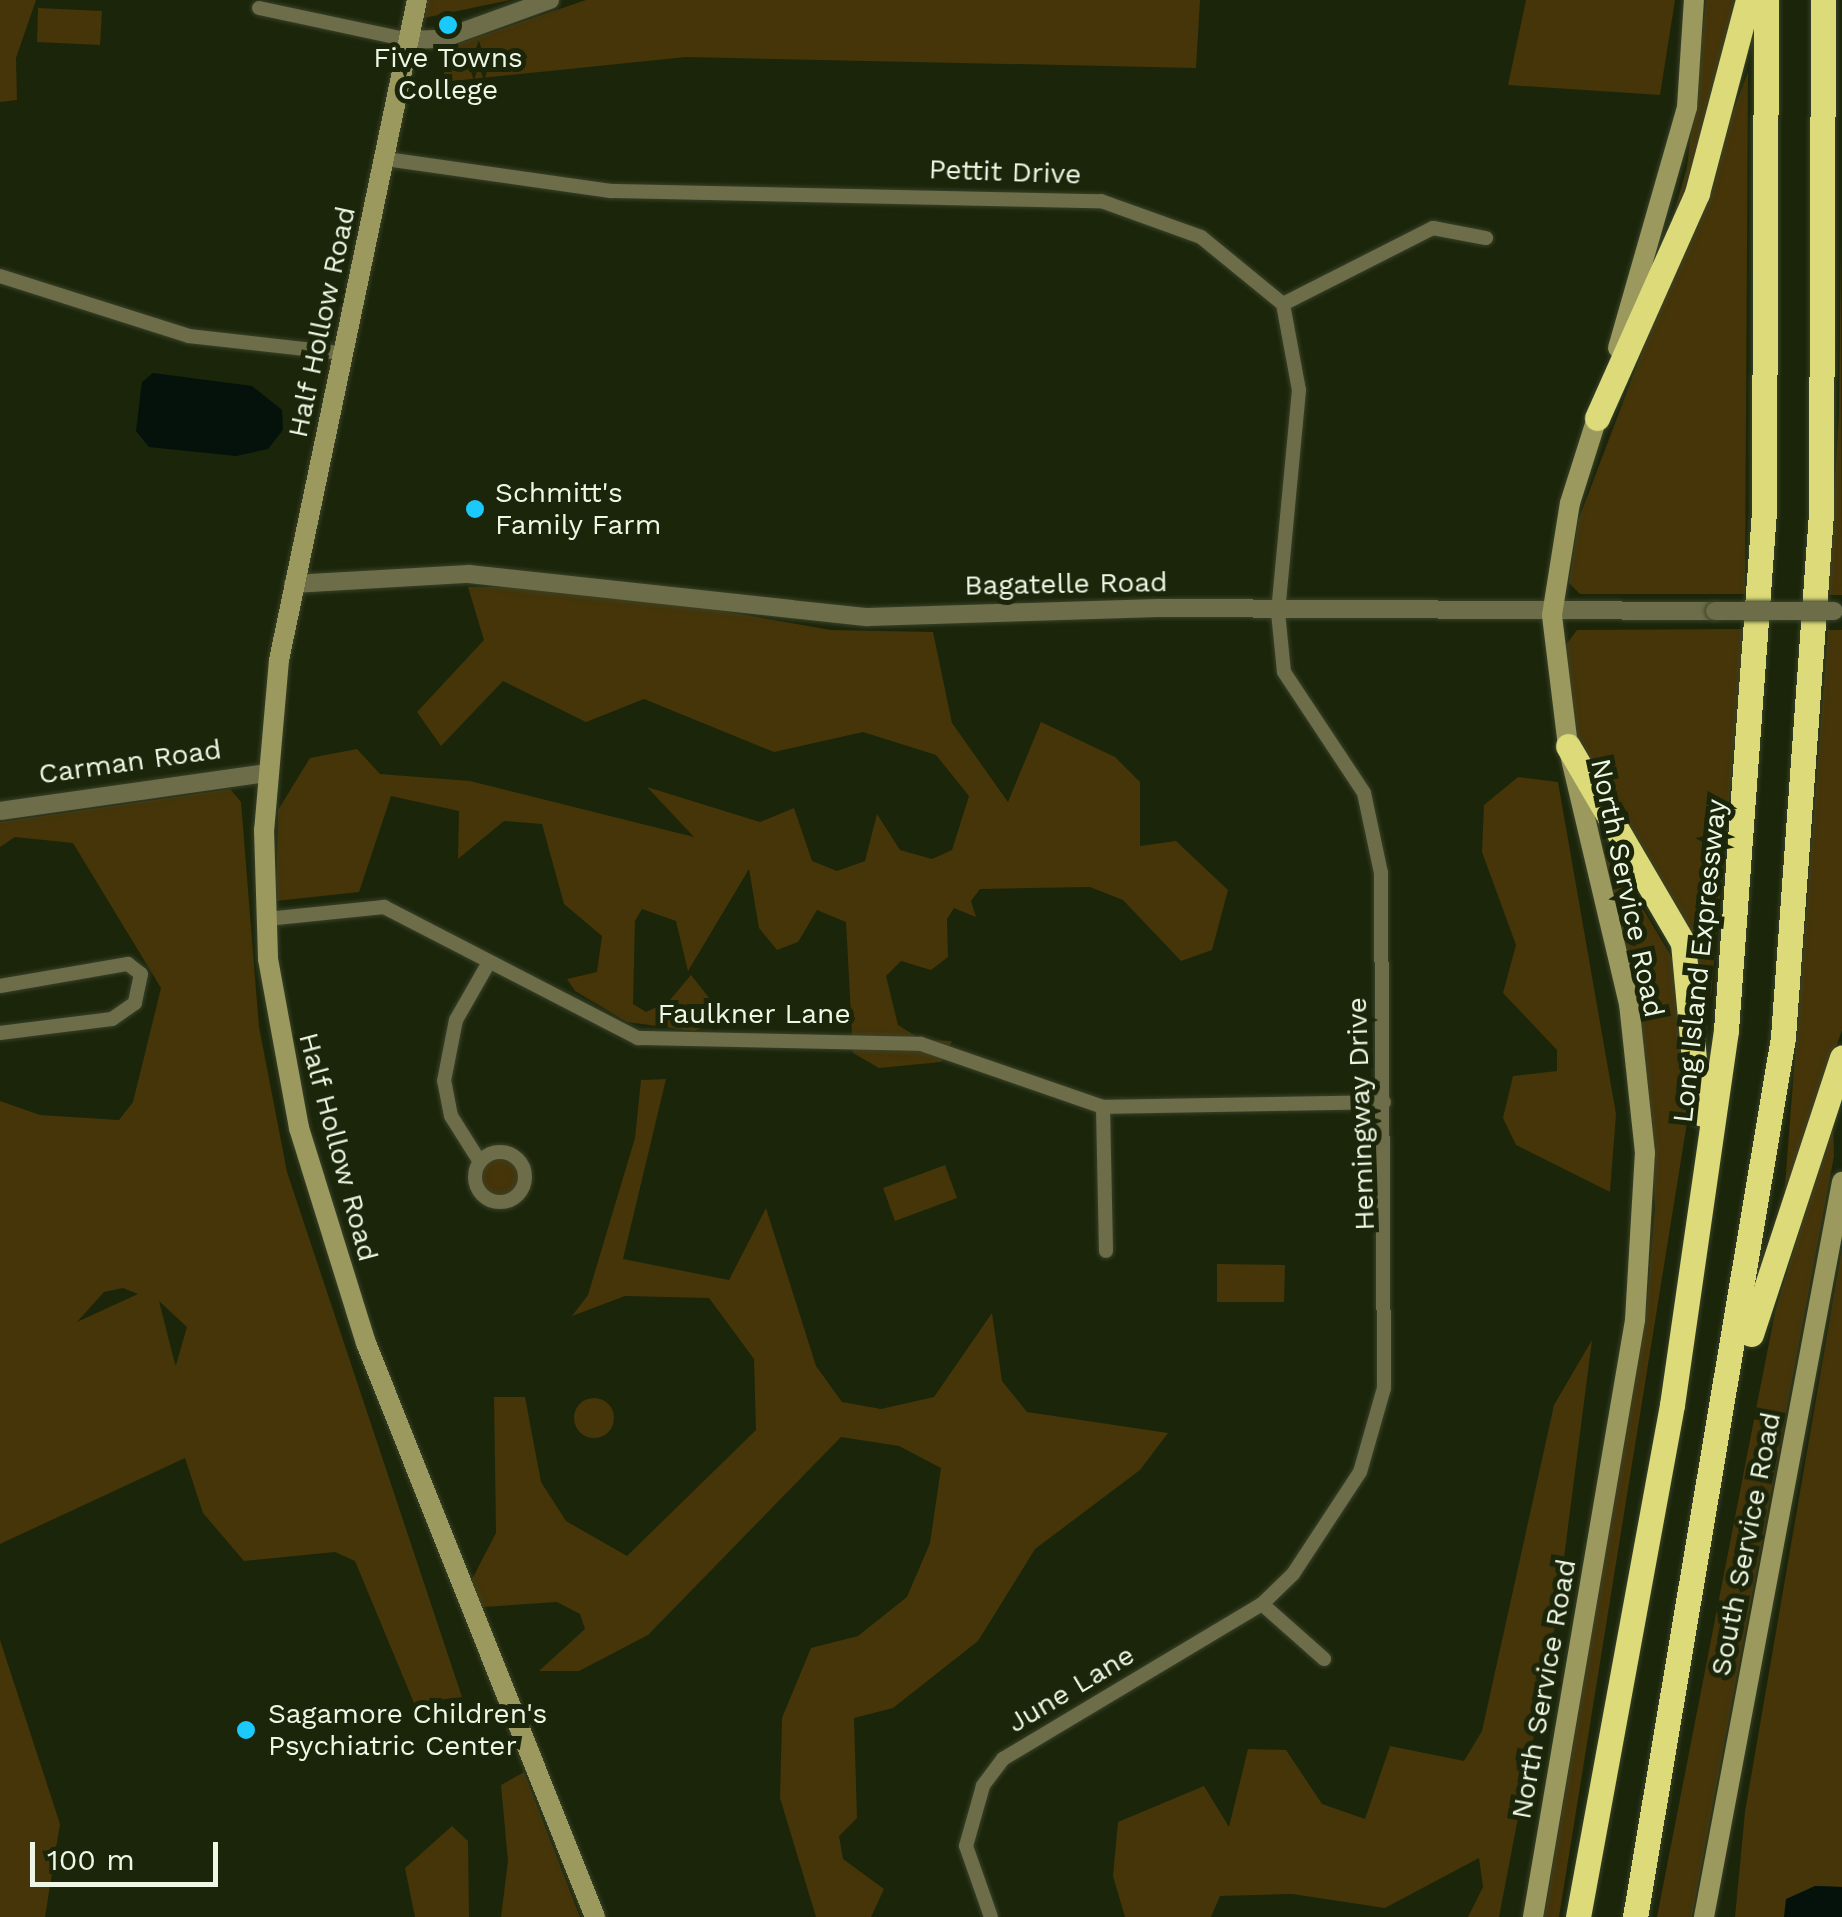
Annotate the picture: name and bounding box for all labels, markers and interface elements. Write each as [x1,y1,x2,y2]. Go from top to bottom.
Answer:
marker: Five Towns College [437,14,459,36]
place label: Five Towns College [373,41,523,107]
street label: Pettit Drive [928,153,1082,191]
street label: Half Hollow Road [281,202,363,442]
place label: Schmitt's Family Farm [495,476,662,542]
marker: Schmitt's Family Farm [464,498,486,520]
street label: Bagatelle Road [964,565,1168,603]
street label: Carman Road [36,733,224,791]
street label: North Service Road [1583,756,1671,1020]
street label: Long Island Expressway [1666,797,1734,1125]
street label: Hemingway Drive [1340,996,1382,1232]
street label: Faulkner Lane [657,997,851,1031]
street label: Half Hollow Road [291,1028,385,1266]
street label: South Service Road [1704,1409,1788,1679]
street label: North Service Road [1505,1556,1583,1822]
street label: June Lane [1001,1638,1141,1740]
place label: Sagamore Children's Psychiatric Center [268,1697,547,1763]
marker: Sagamore Children's Psychiatric Center [233,1717,259,1743]
scale bar [35,1822,222,1884]
text: 100 m [47,1842,135,1877]

